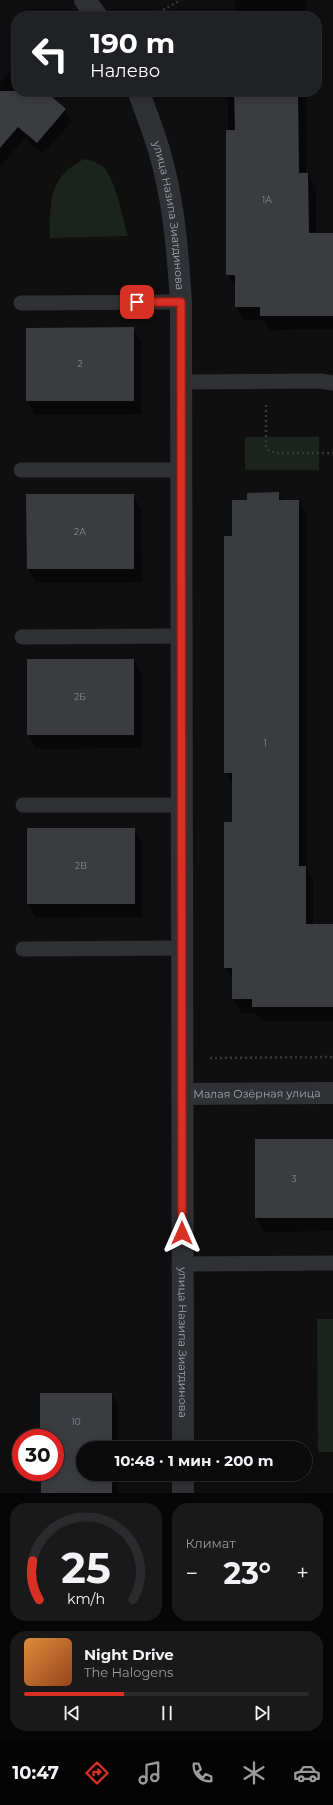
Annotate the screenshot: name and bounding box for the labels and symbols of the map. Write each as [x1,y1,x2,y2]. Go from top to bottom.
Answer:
street label: улица Назипа Зиатдинова [149,138,187,290]
house number: 1А [262,194,272,205]
pin [120,285,154,319]
house number: 2 [77,358,83,369]
house number: 2А [74,526,86,537]
house number: 2Б [74,691,86,702]
house number: 1 [263,737,267,748]
house number: 2В [75,860,87,871]
street label: Малая Озёрная улица [193,1086,321,1101]
house number: 3 [291,1173,297,1184]
position arrow [161,1212,203,1254]
street label: улица Назипа Зиатдинова [176,1266,190,1418]
house number: 10 [71,1416,81,1427]
speed limit sign: 30 [12,1429,64,1481]

